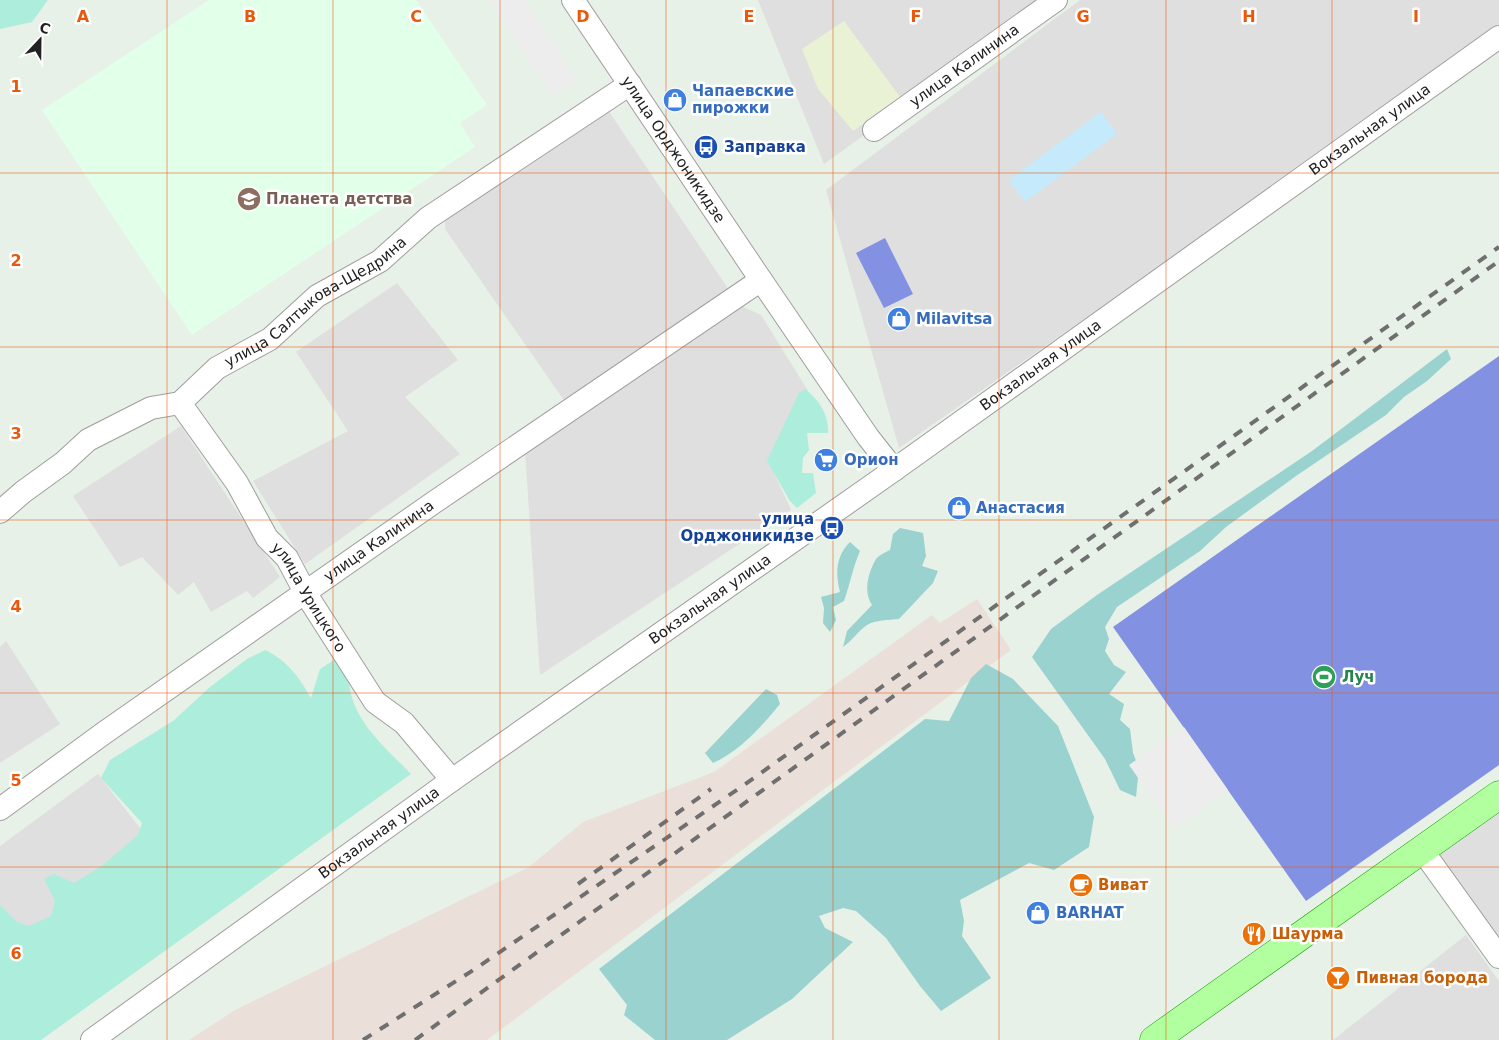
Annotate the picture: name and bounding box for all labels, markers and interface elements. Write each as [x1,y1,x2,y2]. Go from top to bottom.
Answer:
text: A [77,7,90,26]
text: B [244,7,256,26]
text: C [410,7,422,26]
text: D [576,7,590,26]
text: E [744,7,754,26]
text: F [911,7,921,26]
text: G [1076,7,1090,26]
text: H [1242,7,1256,26]
text: I [1413,7,1419,26]
north arrow [15,15,65,65]
text: С [37,19,53,37]
street label: улица Калинина [906,20,1023,111]
street label: улица Орджоникидзе [618,73,729,226]
text: 1 [10,77,22,96]
street label: Вокзальная улица [1306,80,1434,179]
place label: Чапаевские пирожки [692,82,794,117]
shop icon: Чапаевские пирожки [662,87,688,113]
bus stop icon: Заправка [693,134,719,160]
place label: Заправка [724,138,806,156]
school or university icon: Планета детства [236,186,262,212]
place label: Планета детства [266,190,412,208]
street label: улица Салтыкова-Щедрина [221,233,410,371]
text: 2 [10,251,22,270]
shop icon: Milavitsa [886,306,912,332]
place label: Milavitsa [916,310,992,328]
street label: Вокзальная улица [976,316,1104,415]
text: 3 [10,424,22,443]
supermarket icon: Орион [813,447,839,473]
place label: Орион [844,451,899,469]
shop icon: Анастасия [946,495,972,521]
street label: улица Калинина [320,496,437,586]
place label: Анастасия [976,499,1065,517]
place label: улица Орджоникидзе [681,510,814,545]
bus stop icon: улица Орджоникидзе [819,515,845,541]
street label: улица Урицкого [268,539,350,656]
street label: Вокзальная улица [645,550,774,648]
text: 4 [10,597,22,616]
sports icon: Луч [1311,664,1337,690]
place label: Луч [1342,668,1375,686]
text: 5 [10,771,22,790]
street label: Вокзальная улица [315,783,443,882]
cafe icon: Виват [1068,872,1094,898]
place label: Виват [1098,876,1149,894]
shop icon: BARHAT [1025,900,1051,926]
place label: BARHAT [1056,904,1125,922]
restaurant icon: Шаурма [1241,921,1267,947]
place label: Шаурма [1272,925,1344,943]
text: 6 [10,944,22,963]
bar icon: Пивная борода [1325,965,1351,991]
place label: Пивная борода [1356,969,1488,987]

